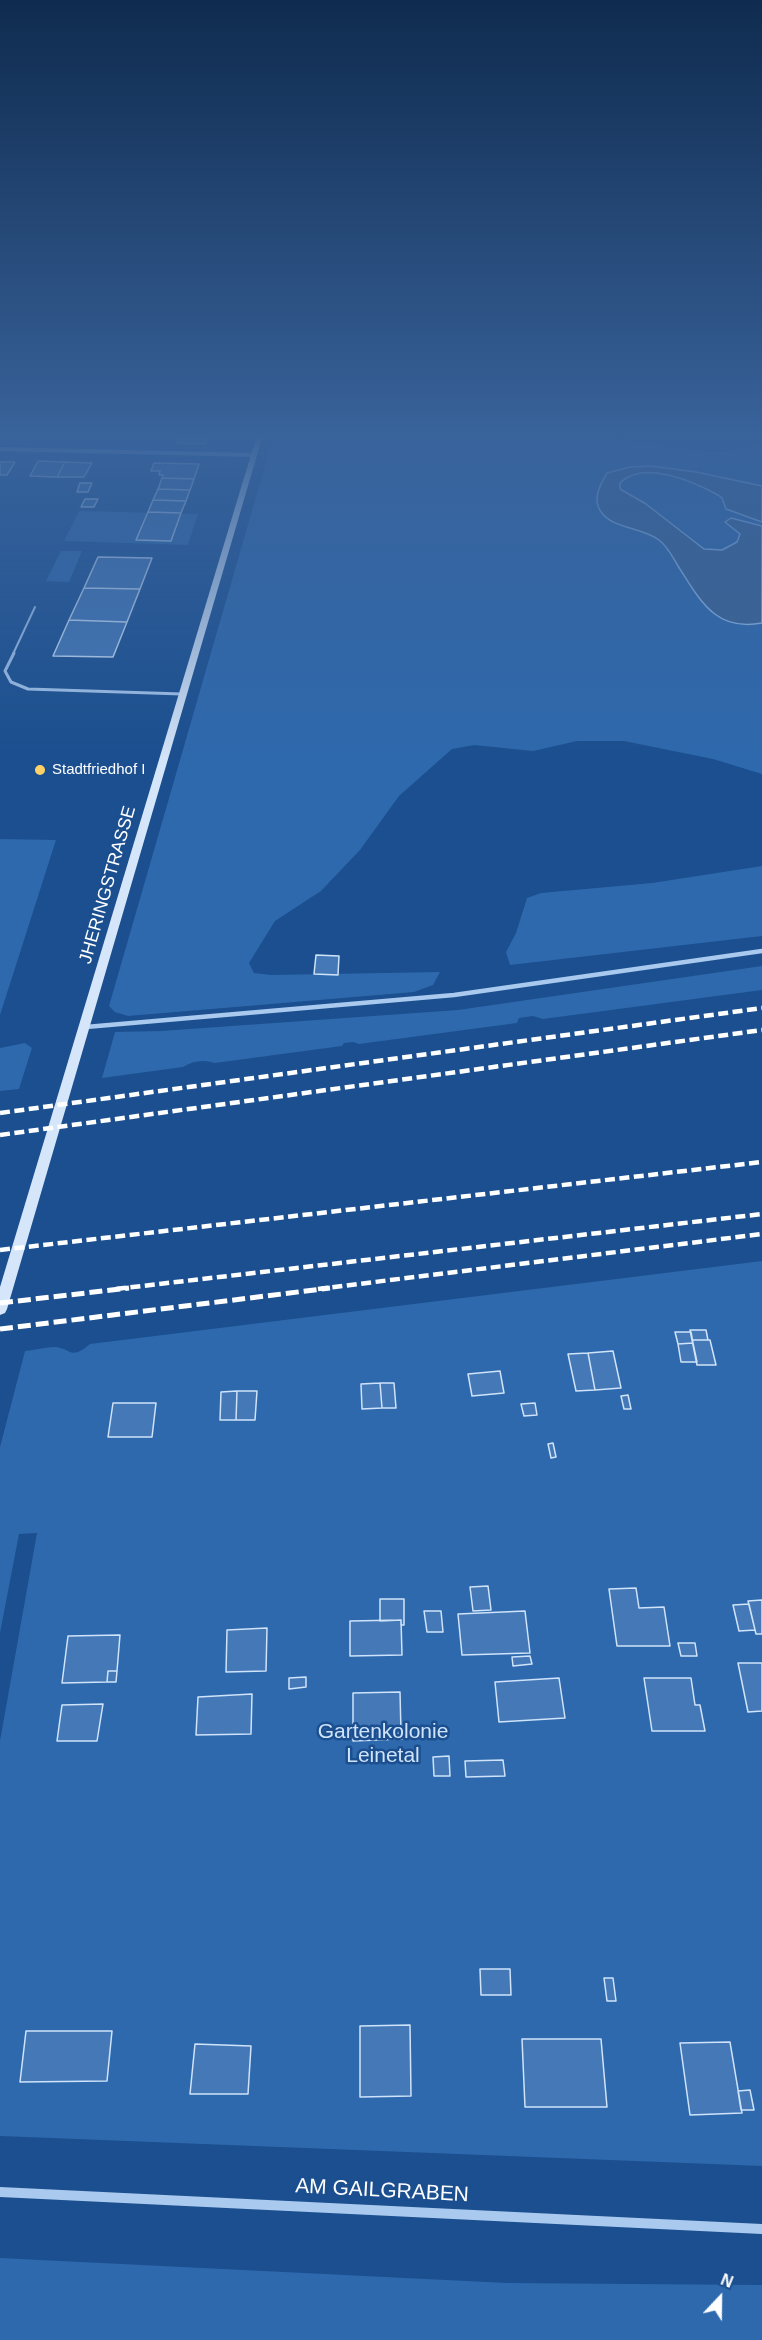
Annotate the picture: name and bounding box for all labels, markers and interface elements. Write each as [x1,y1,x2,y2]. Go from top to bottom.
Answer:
place label: Stadtfriedhof I [52,761,145,779]
marker: Stadtfriedhof I [33,763,47,777]
street label: JHERINGSTRASSE [75,804,141,966]
park label: Gartenkolonie Leinetal [318,1719,448,1769]
street label: AM GAILGRABEN [295,2174,469,2208]
north arrow [690,2268,750,2328]
text: N [718,2271,735,2291]

